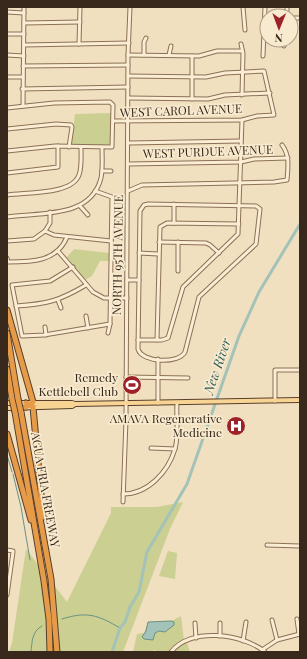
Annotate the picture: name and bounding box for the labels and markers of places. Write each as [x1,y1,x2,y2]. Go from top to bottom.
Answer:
place label: Remedy Kettlebell Club [39,369,118,399]
sports icon: Remedy Kettlebell Club [121,374,143,396]
place label: AMAVA Regenerative Medicine [109,410,222,440]
hospital icon: AMAVA Regenerative Medicine [225,415,247,437]

